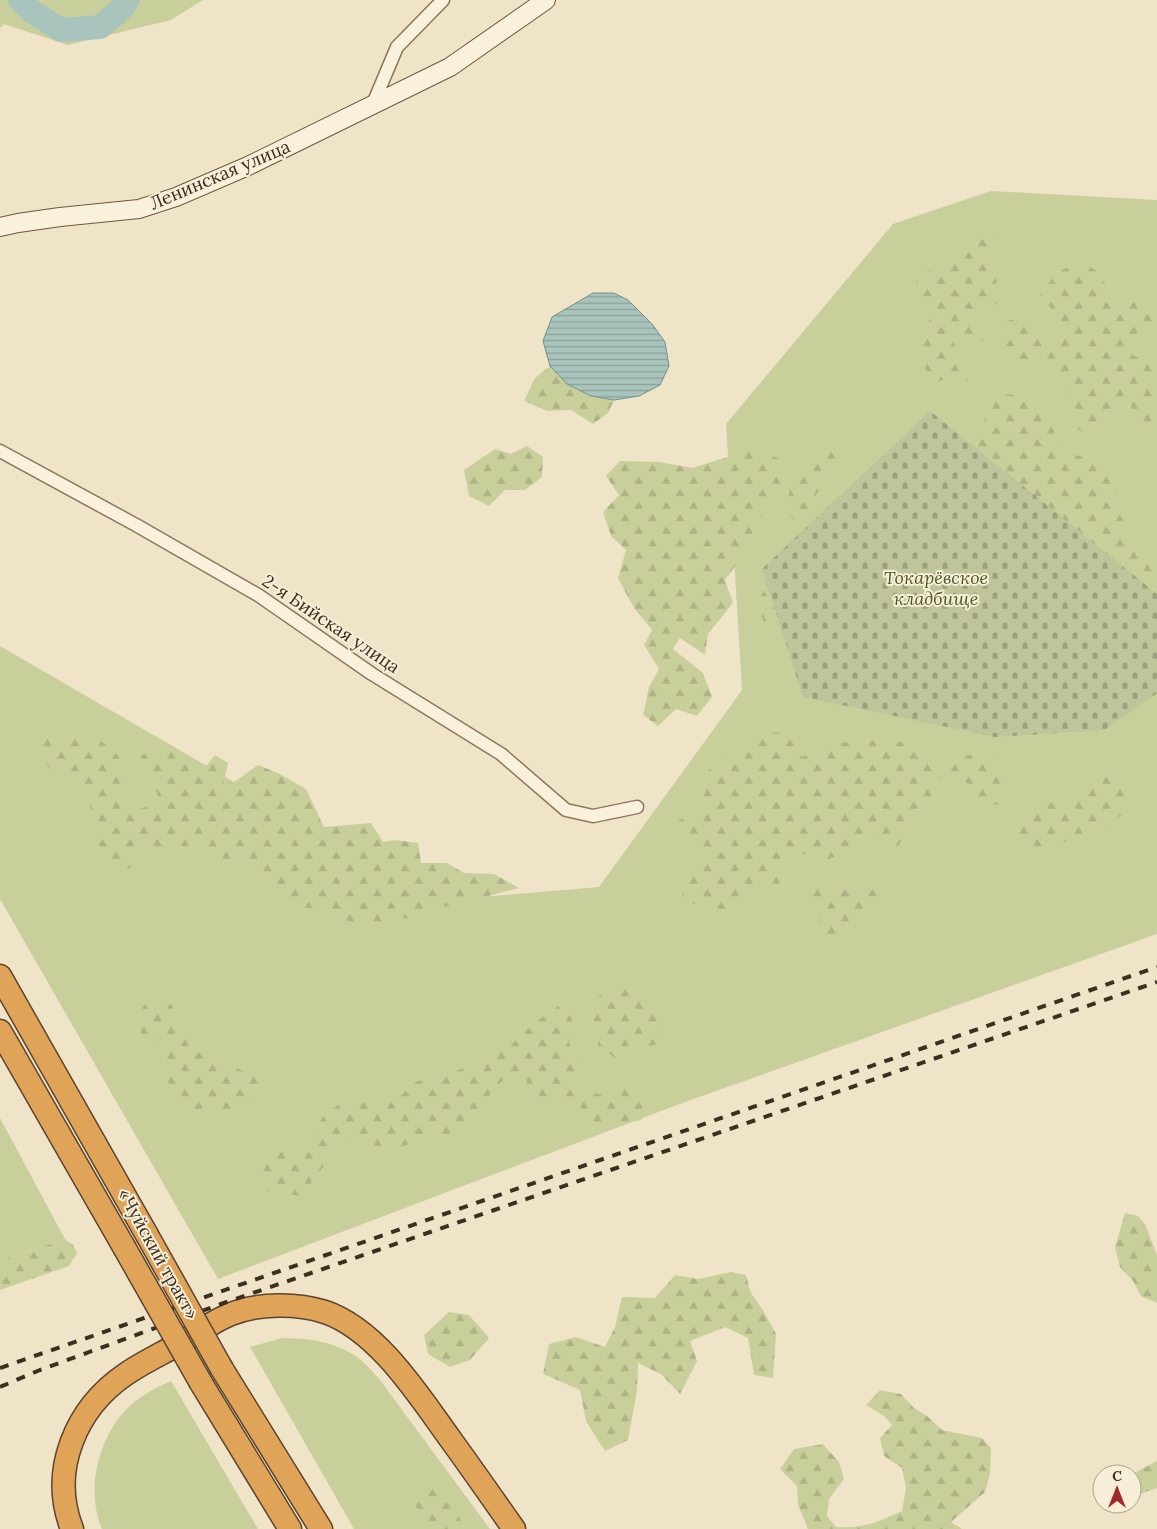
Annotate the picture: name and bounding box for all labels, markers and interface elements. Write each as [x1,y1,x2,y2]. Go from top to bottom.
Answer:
street label: Ленинская улица [146,135,294,215]
park label: Токарёвское кладбище [884,566,988,610]
street label: 2-я Бийская улица [258,569,405,678]
street label: «Чуйский тракт» [113,1184,204,1323]
north arrow [1092,1464,1142,1514]
text: С [1112,1467,1122,1485]

